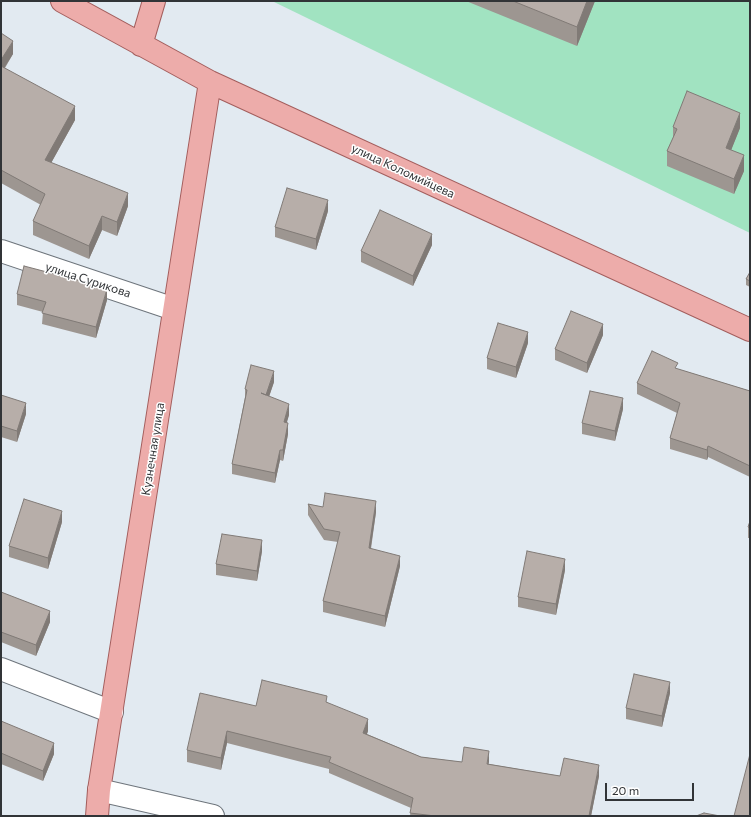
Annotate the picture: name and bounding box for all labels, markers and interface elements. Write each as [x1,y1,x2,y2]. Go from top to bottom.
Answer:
street label: улица Коломийцева [349,141,457,201]
street label: улица Сурикова [43,259,133,301]
street label: Кузнечная улица [139,402,167,496]
scale bar [607,775,696,801]
text: 20 m [612,783,639,797]

